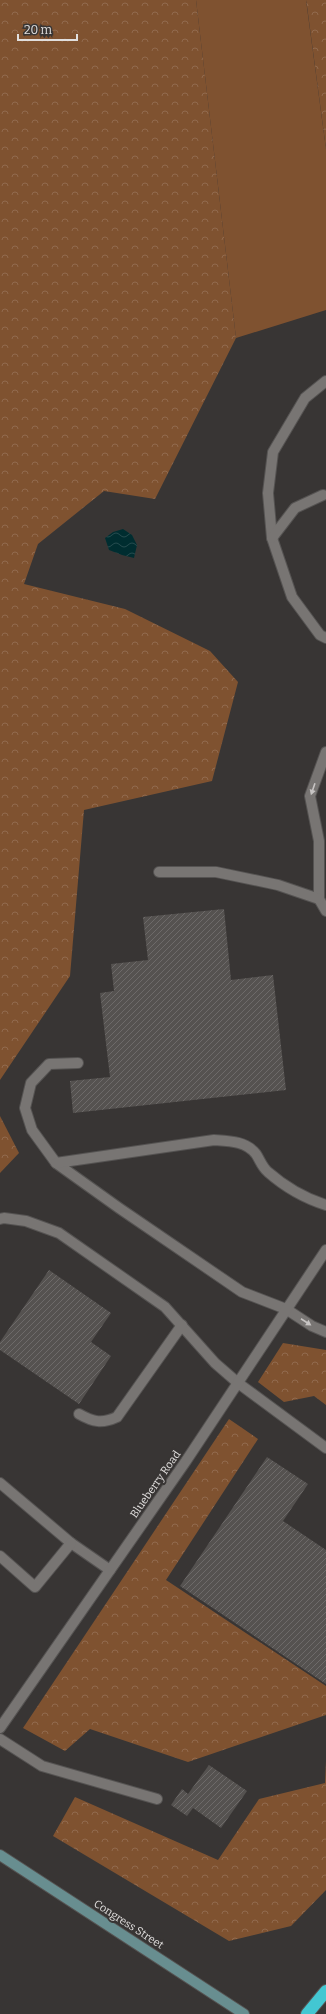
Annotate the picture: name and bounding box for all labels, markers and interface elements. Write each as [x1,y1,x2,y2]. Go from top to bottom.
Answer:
scale bar [18,16,77,42]
text: 20 m [24,23,53,37]
one-way arrow [309,783,315,795]
one-way arrow [300,1318,311,1326]
street label: Blueberry Road [127,1448,184,1520]
street label: Congress Street [91,1897,166,1952]

